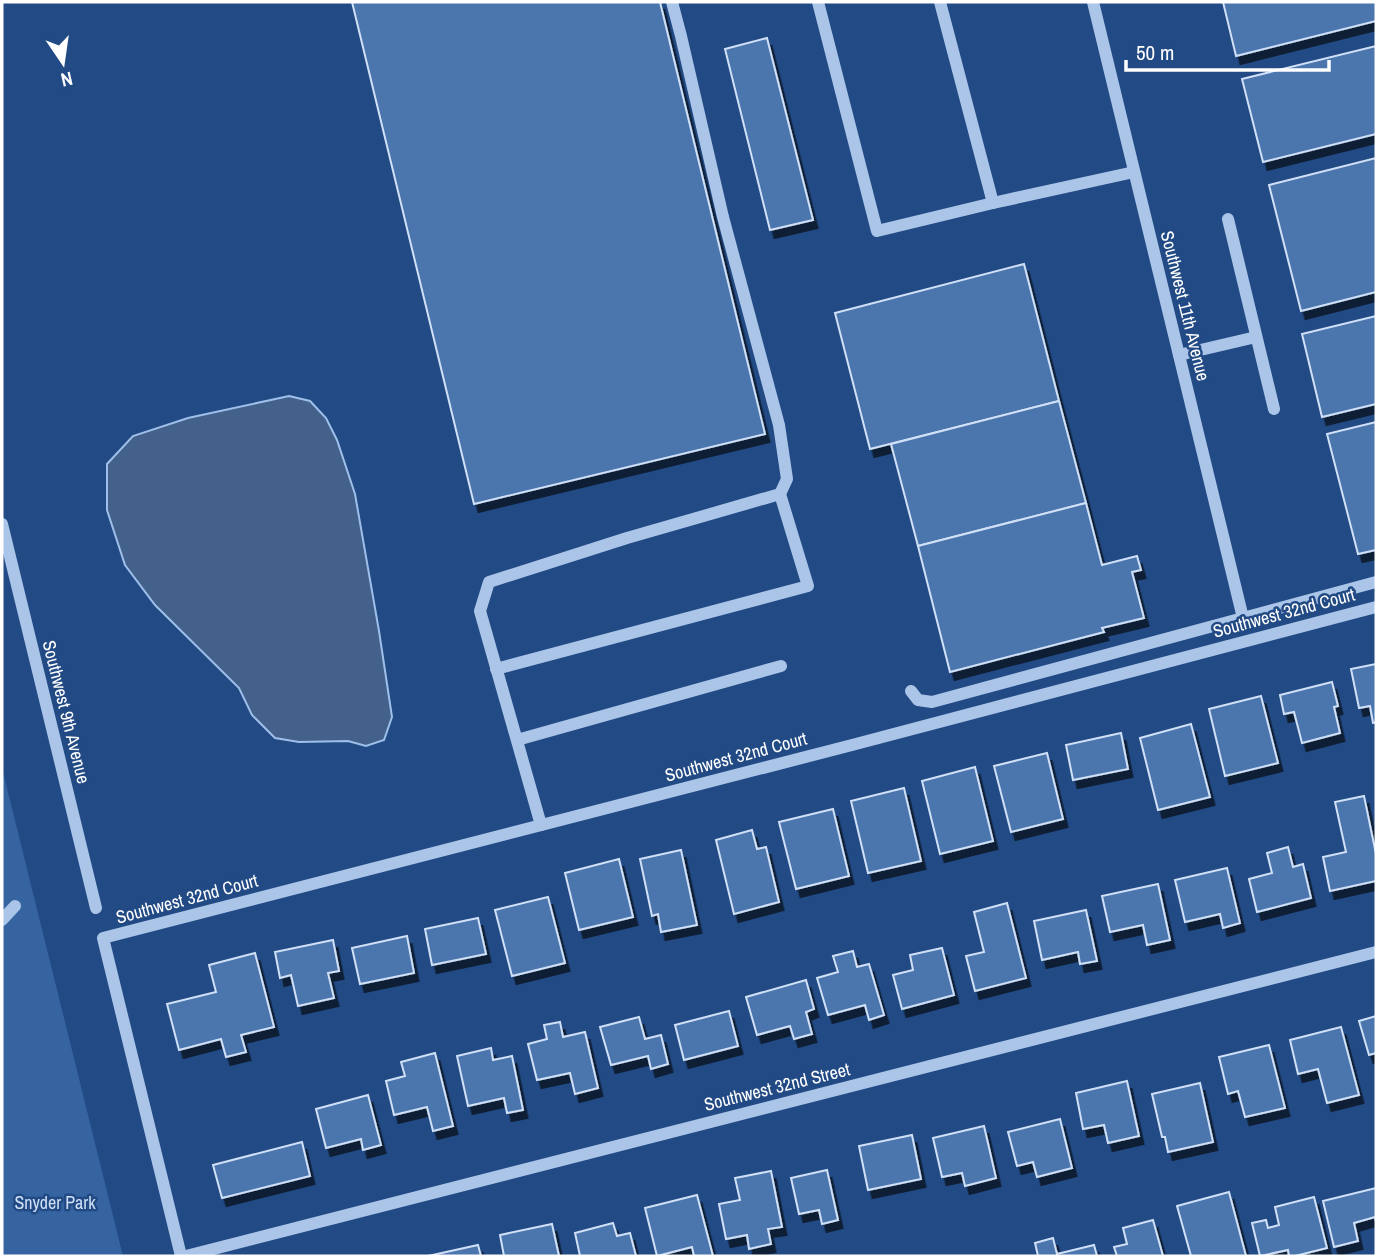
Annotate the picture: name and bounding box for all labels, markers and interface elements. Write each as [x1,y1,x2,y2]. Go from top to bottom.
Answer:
north arrow [28,28,98,98]
scale bar [1126,28,1329,72]
text: 50 m [1136,38,1174,67]
text: N [58,66,75,93]
street label: Southwest 11th Avenue [1155,228,1216,384]
street label: Southwest 32nd Court [1210,582,1358,643]
street label: Southwest 9th Avenue [37,638,96,786]
street label: Southwest 32nd Court [662,726,810,787]
street label: Southwest 32nd Court [113,868,261,929]
street label: Southwest 32nd Street [701,1056,852,1117]
park label: Snyder Park [14,1190,96,1215]

